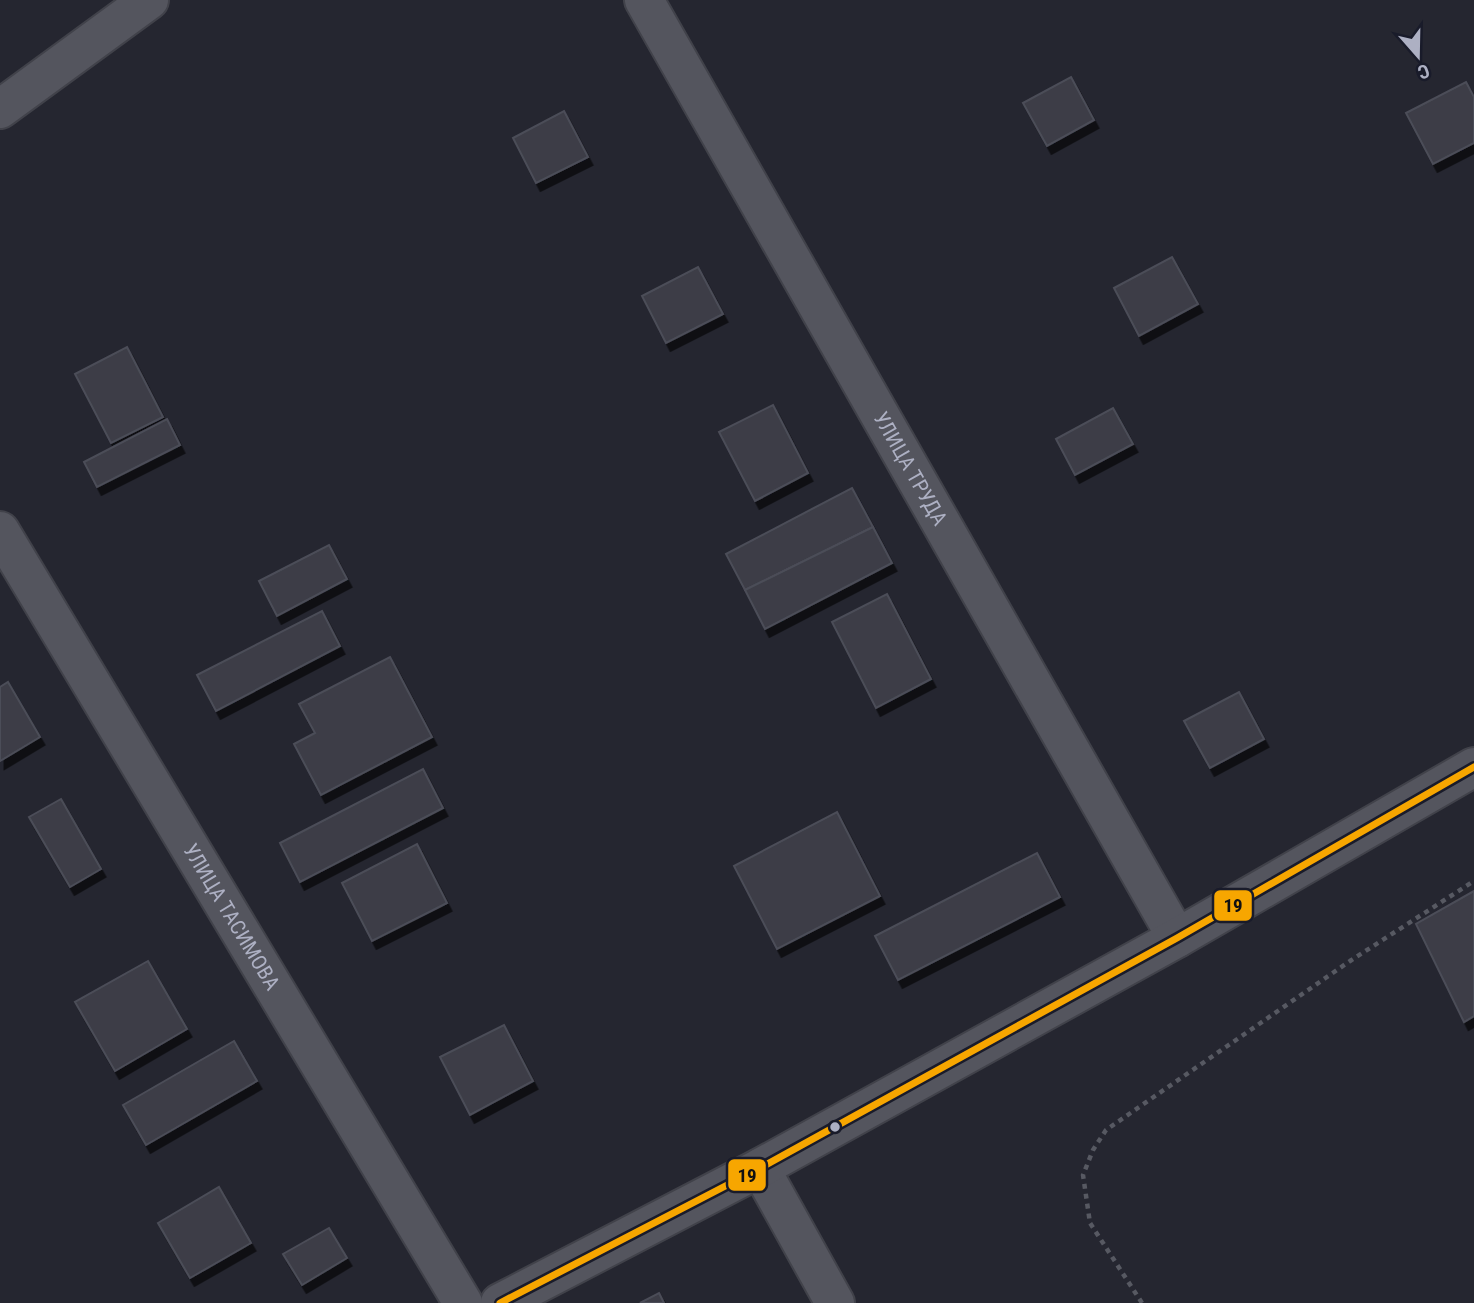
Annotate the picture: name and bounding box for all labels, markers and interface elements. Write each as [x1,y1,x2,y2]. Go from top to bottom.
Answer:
north arrow [1383,21,1453,91]
text: С [1414,59,1433,84]
street label: УЛИЦА ТРУДА [869,408,952,530]
street label: УЛИЦА ТАСИМОВА [178,839,284,994]
line badge: 19 [1213,889,1253,922]
text: 19 [1223,894,1243,917]
unlabelled marker [828,1120,842,1134]
line badge: 19 [727,1158,767,1192]
text: 19 [737,1164,757,1187]

